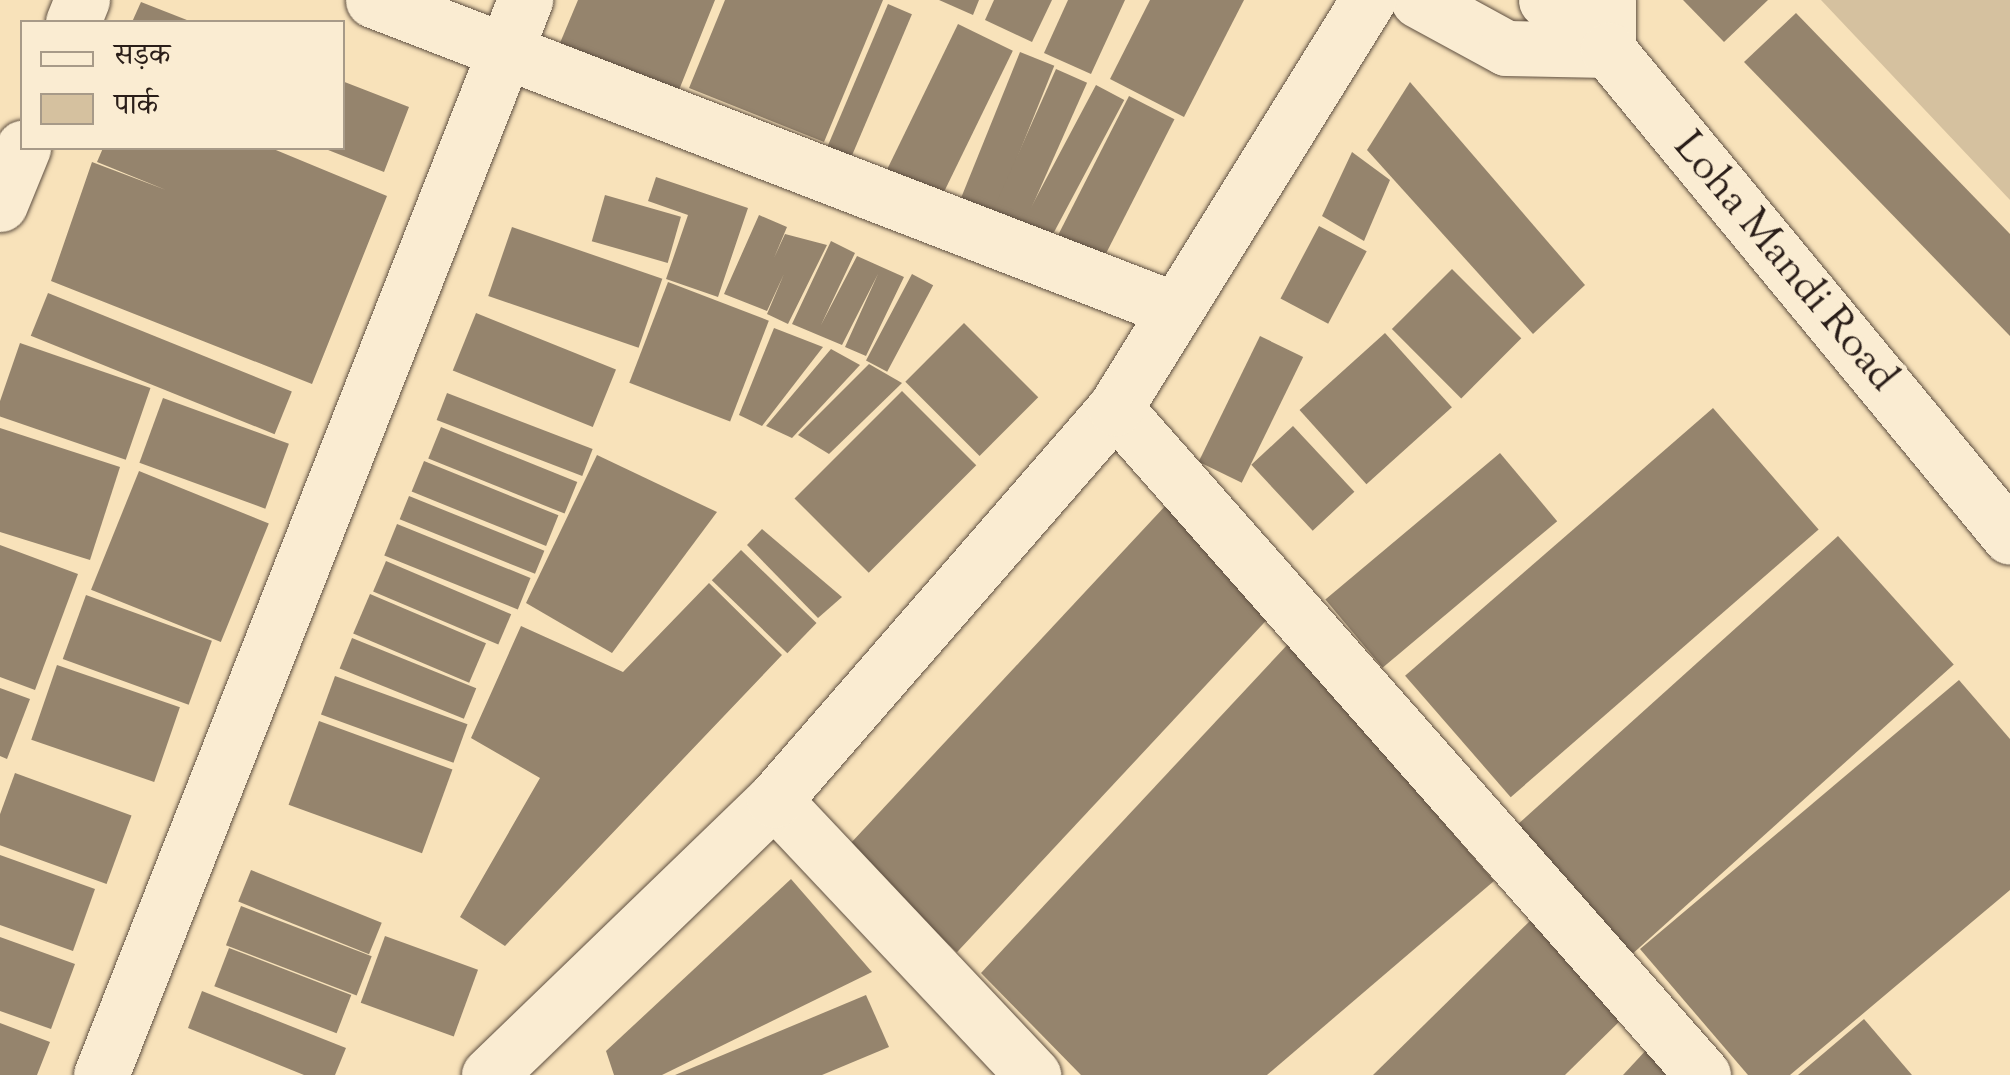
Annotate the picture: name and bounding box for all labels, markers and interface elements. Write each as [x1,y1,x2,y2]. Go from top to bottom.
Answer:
legend [20,20,345,150]
text: सड़क [114,35,170,78]
text: पार्क [114,85,158,128]
street label: Loha Mandi Road [1661,123,1907,403]

